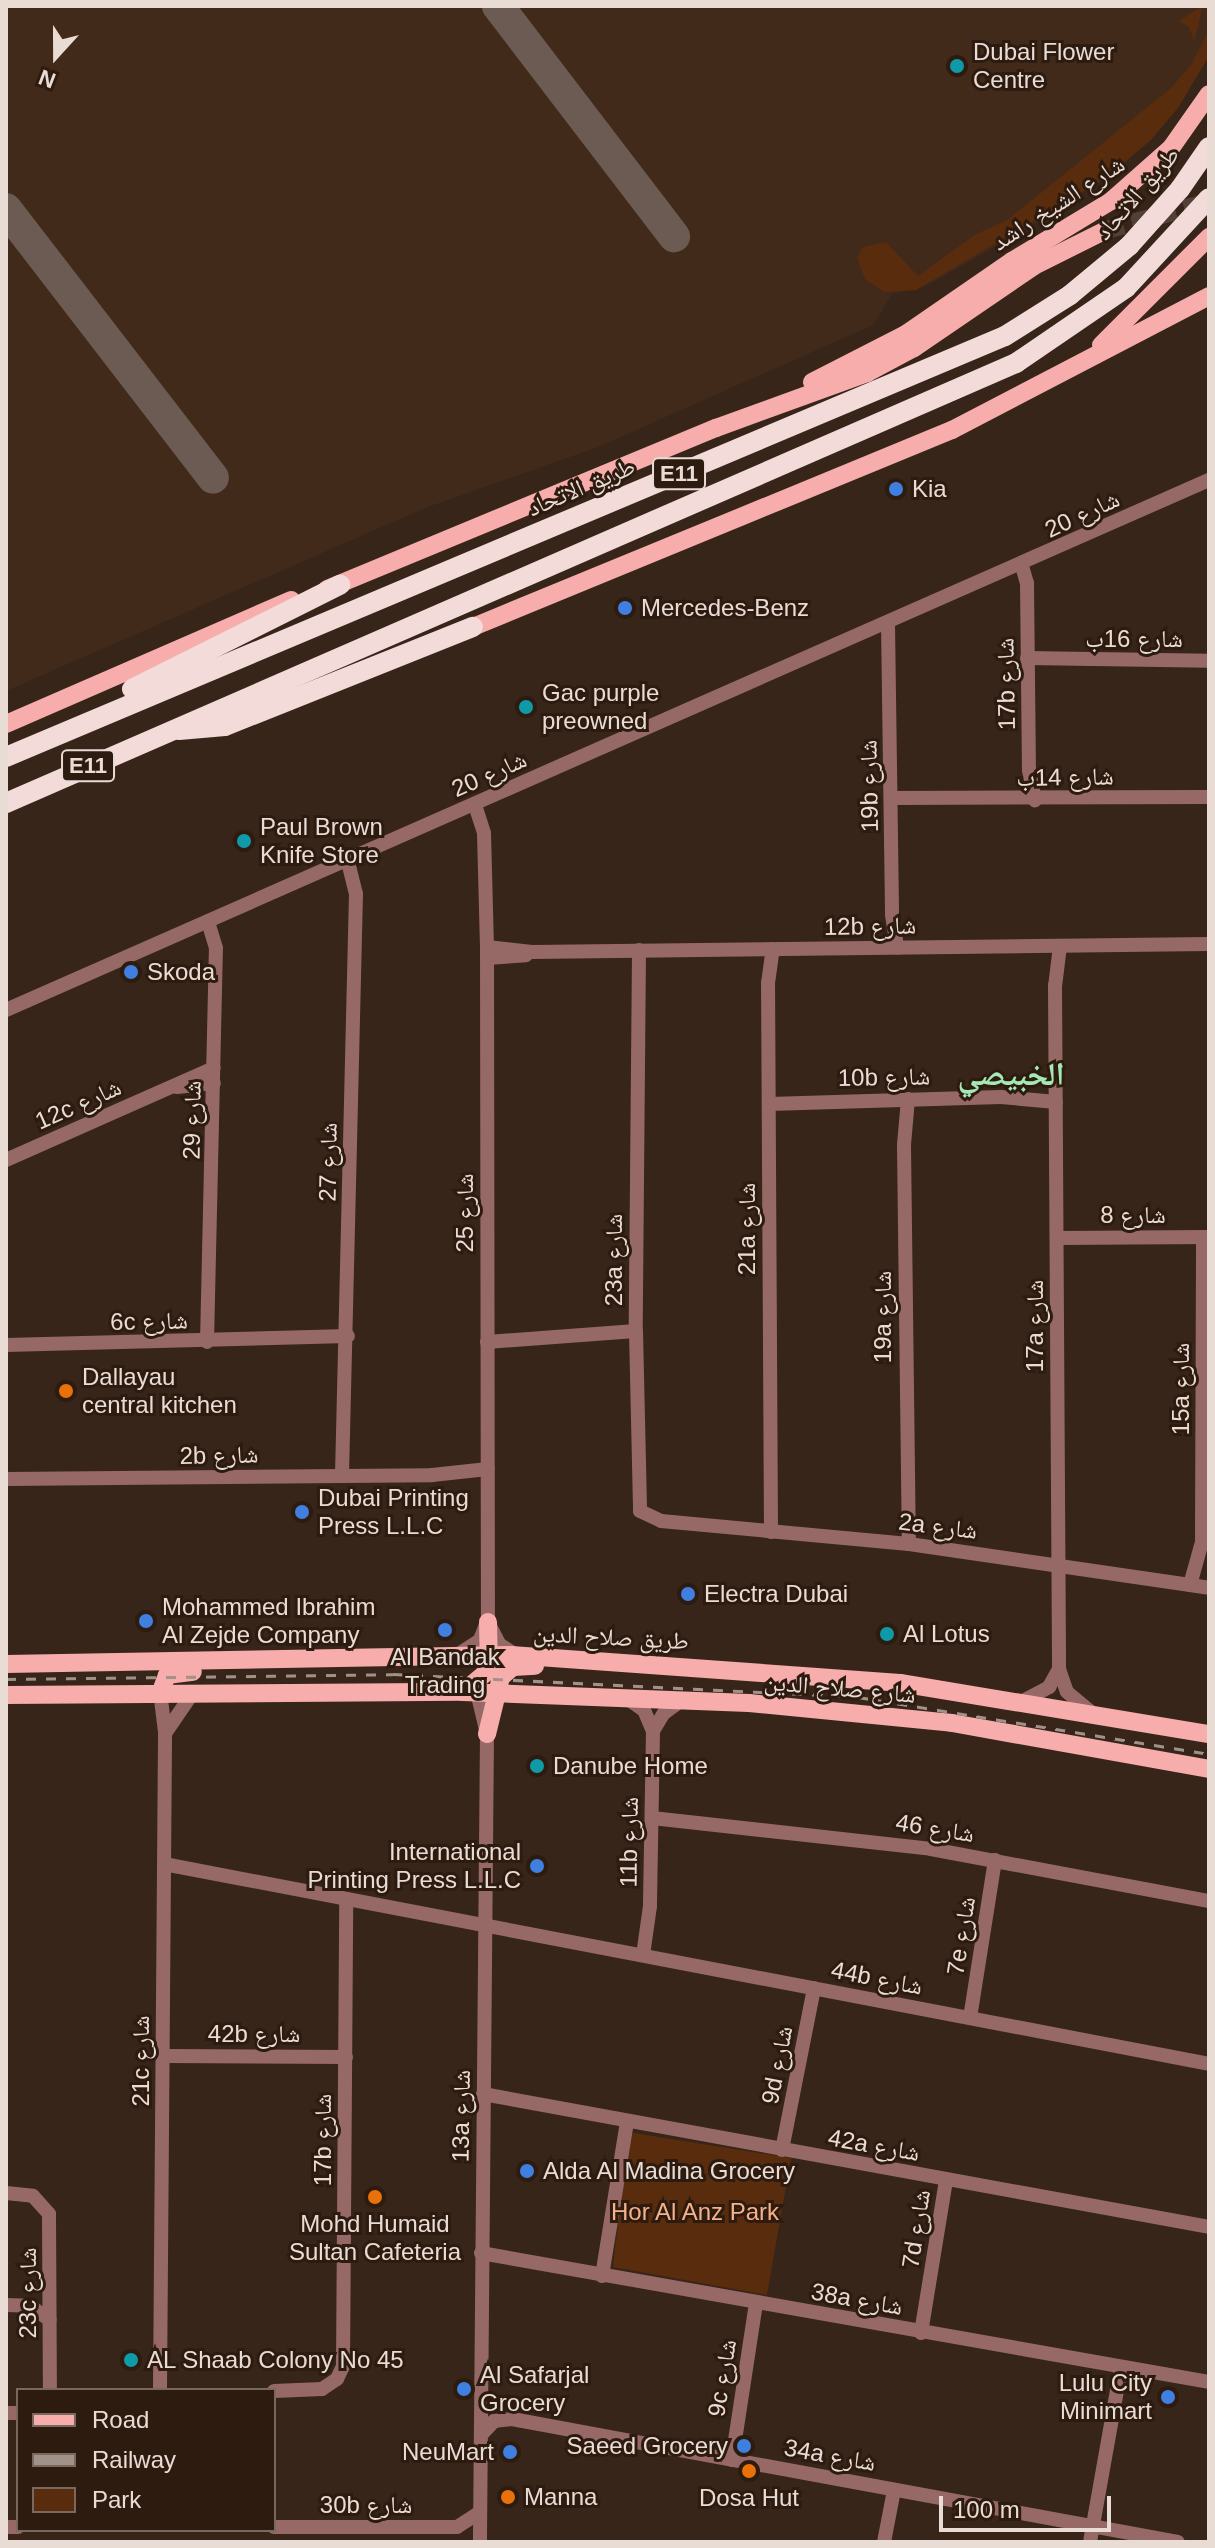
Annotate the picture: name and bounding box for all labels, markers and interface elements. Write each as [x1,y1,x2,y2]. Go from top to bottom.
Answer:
north arrow [16,16,96,96]
place label: Dubai Flower Centre [973,38,1114,94]
marker: Dubai Flower Centre [948,57,966,75]
text: N [35,64,59,93]
street label: طريق الاتحاد [1089,140,1185,246]
street label: شارع الشيخ راشد [986,149,1130,257]
street label: طريق الاتحاد [523,451,639,523]
road number: E11 [651,456,707,492]
place label: Kia [912,475,947,503]
marker: Kia [887,480,905,498]
street label: شارع 20 [1040,484,1124,544]
place label: Mercedes-Benz [641,594,809,622]
marker: Mercedes-Benz [616,599,634,617]
street label: شارع 16ب [1085,625,1183,653]
street label: 17b شارع [991,638,1021,730]
place label: Gac purple preowned [542,679,659,735]
marker: Gac purple preowned [517,698,535,716]
street label: 19b شارع [854,740,884,832]
street label: شارع 20 [447,745,531,803]
road number: E11 [60,748,116,784]
street label: شارع 14ب [1016,762,1114,792]
place label: Paul Brown Knife Store [260,813,383,869]
marker: Paul Brown Knife Store [235,832,253,850]
street label: 12b شارع [824,911,916,941]
place label: Skoda [147,958,215,986]
marker: Skoda [122,963,140,981]
district label: الخبيصي [957,1055,1065,1093]
street label: 10b شارع [838,1062,930,1092]
street label: 12c شارع [31,1072,125,1136]
street label: شارع 29 [177,1080,207,1160]
street label: شارع 27 [313,1122,343,1202]
street label: شارع 25 [451,1174,479,1252]
street label: 21a شارع [733,1183,761,1275]
street label: شارع 8 [1100,1201,1166,1229]
street label: 23a شارع [600,1214,628,1306]
street label: 19a شارع [869,1271,897,1363]
street label: 17a شارع [1021,1280,1049,1372]
street label: 6c شارع [110,1306,188,1336]
street label: 15a شارع [1167,1343,1195,1435]
place label: Dallayau central kitchen [82,1363,237,1419]
marker: Dallayau central kitchen [57,1382,75,1400]
street label: 2b شارع [179,1440,259,1470]
place label: Dubai Printing Press L.L.C [318,1484,469,1540]
marker: Dubai Printing Press L.L.C [293,1503,311,1521]
street label: 2a شارع [897,1507,979,1545]
place label: Electra Dubai [704,1580,848,1608]
marker: Electra Dubai [679,1585,697,1603]
place label: Mohammed Ibrahim Al Zejde Company [162,1593,375,1649]
marker: Mohammed Ibrahim Al Zejde Company [137,1612,155,1630]
street label: طريق صلاح الدين [532,1619,690,1655]
place label: Al Lotus [903,1620,990,1648]
marker: Al Bandak Trading [436,1621,454,1639]
marker: Al Lotus [878,1625,896,1643]
place label: Al Bandak Trading [390,1643,500,1699]
street label: شارع صلاح الدين [763,1667,917,1709]
place label: Danube Home [553,1752,708,1780]
marker: Danube Home [528,1757,546,1775]
street label: 11b شارع [614,1796,644,1888]
street label: شارع 46 [894,1808,976,1848]
place label: International Printing Press L.L.C [308,1838,521,1894]
marker: International Printing Press L.L.C [528,1857,546,1875]
street label: 7e شارع [941,1895,981,1977]
street label: 44b شارع [829,1955,925,2001]
street label: 21c شارع [127,2016,155,2106]
street label: 42b شارع [208,2020,300,2048]
street label: 9d شارع [755,2023,799,2107]
street label: 13a شارع [446,2070,476,2162]
street label: 17b شارع [309,2094,337,2186]
street label: 42a شارع [826,2123,922,2167]
place label: Alda Al Madina Grocery [543,2157,796,2185]
marker: Alda Al Madina Grocery [518,2162,536,2180]
marker: Mohd Humaid Sultan Cafeteria [366,2188,384,2206]
street label: 7d شارع [896,2188,936,2270]
park label: Hor Al Anz Park [610,2198,780,2226]
place label: Mohd Humaid Sultan Cafeteria [289,2210,461,2266]
street label: 23c شارع [14,2248,42,2338]
street label: 38a شارع [809,2277,905,2321]
street label: 9c شارع [702,2337,742,2419]
place label: AL Shaab Colony No 45 [147,2346,405,2374]
marker: AL Shaab Colony No 45 [122,2351,140,2369]
place label: Al Safarjal Grocery [480,2361,589,2417]
place label: Lulu City Minimart [1059,2369,1152,2425]
marker: Al Safarjal Grocery [455,2380,473,2398]
legend [16,2388,276,2532]
marker: Lulu City Minimart [1159,2388,1177,2406]
text: Road [92,2406,149,2433]
place label: Saeed Grocery [567,2432,728,2460]
street label: 34a شارع [782,2433,878,2477]
marker: Saeed Grocery [735,2437,753,2455]
place label: NeuMart [402,2438,494,2466]
marker: NeuMart [501,2443,519,2461]
text: Railway [92,2446,176,2473]
marker: Dosa Hut [740,2462,758,2480]
scale bar [943,2480,1115,2530]
place label: Manna [524,2483,597,2511]
place label: Dosa Hut [699,2484,799,2512]
text: Park [92,2486,141,2513]
marker: Manna [499,2488,517,2506]
street label: 30b شارع [320,2491,412,2519]
text: 100 m [953,2496,1020,2523]

